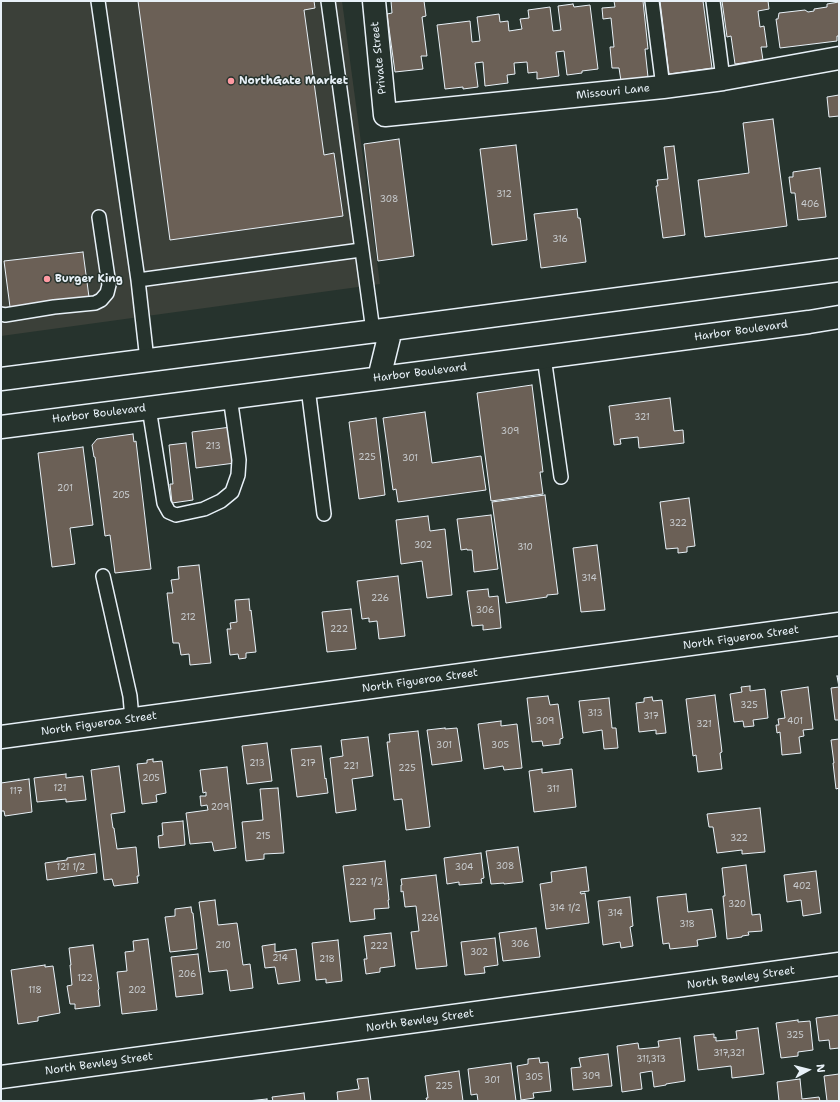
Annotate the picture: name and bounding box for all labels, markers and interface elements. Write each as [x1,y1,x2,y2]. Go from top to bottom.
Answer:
street label: Private Street [369,21,389,95]
place label: NorthGate Market [239,74,348,88]
marker: NorthGate Market [226,76,236,86]
street label: Missouri Lane [575,82,651,102]
house number: 312 [496,190,512,200]
house number: 308 [380,195,398,205]
house number: 406 [801,200,819,210]
house number: 316 [552,235,568,245]
place label: Burger King [55,272,123,286]
marker: Burger King [42,274,52,284]
street label: Harbor Boulevard [693,318,789,344]
street label: Harbor Boulevard [372,361,468,385]
street label: Harbor Boulevard [51,402,147,426]
house number: 321 [634,413,650,423]
house number: 309 [501,427,519,437]
house number: 213 [205,442,221,452]
house number: 225 [358,453,376,463]
house number: 301 [402,454,418,464]
house number: 201 [57,484,73,494]
house number: 205 [112,491,130,501]
house number: 322 [669,519,687,529]
house number: 302 [414,541,432,551]
house number: 310 [517,543,533,553]
house number: 314 [581,574,597,584]
house number: 226 [371,594,389,604]
house number: 306 [476,606,494,616]
house number: 212 [180,613,196,623]
street label: North Figueroa Street [682,623,800,653]
house number: 222 [330,625,348,635]
street label: North Figueroa Street [361,666,479,696]
house number: 325 [740,701,758,711]
street label: North Figueroa Street [40,709,158,739]
house number: 313 [587,709,603,719]
house number: 317 [643,712,659,722]
house number: 309 [536,717,554,727]
house number: 401 [787,717,803,727]
house number: 321 [696,720,712,730]
house number: 301 [436,741,452,751]
house number: 305 [491,741,509,751]
house number: 213 [249,759,265,769]
house number: 217 [300,759,316,769]
house number: 221 [343,762,359,772]
house number: 225 [398,764,416,774]
house number: 205 [142,774,160,784]
house number: 121 [54,784,66,794]
house number: 311 [546,785,560,795]
house number: 117 [9,787,23,797]
house number: 209 [211,803,229,813]
house number: 215 [256,832,270,842]
house number: 322 [730,834,748,844]
house number: 308 [496,862,514,872]
house number: 121 1/2 [57,863,85,873]
house number: 304 [455,863,473,873]
house number: 222 1/2 [349,878,383,888]
house number: 402 [793,882,811,892]
house number: 320 [728,900,746,910]
house number: 314 1/2 [549,904,581,914]
house number: 314 [607,909,623,919]
house number: 226 [421,914,439,924]
house number: 318 [679,920,695,930]
house number: 306 [511,940,529,950]
house number: 210 [215,941,231,951]
house number: 222 [370,942,388,952]
house number: 302 [470,948,488,958]
house number: 214 [272,954,288,964]
house number: 218 [319,955,335,965]
street label: North Bewley Street [686,964,796,992]
house number: 206 [178,970,196,980]
house number: 122 [77,974,93,984]
house number: 118 [28,986,42,996]
house number: 202 [128,986,146,996]
street label: North Bewley Street [365,1007,475,1035]
house number: 325 [786,1031,804,1041]
house number: 317,321 [713,1049,745,1059]
street label: North Bewley Street [44,1050,154,1078]
north arrow [788,1050,828,1090]
house number: 311,313 [636,1055,666,1065]
text: N [812,1063,828,1074]
house number: 309 [582,1072,600,1082]
house number: 305 [525,1073,543,1083]
house number: 301 [484,1076,500,1086]
house number: 225 [435,1082,453,1092]

